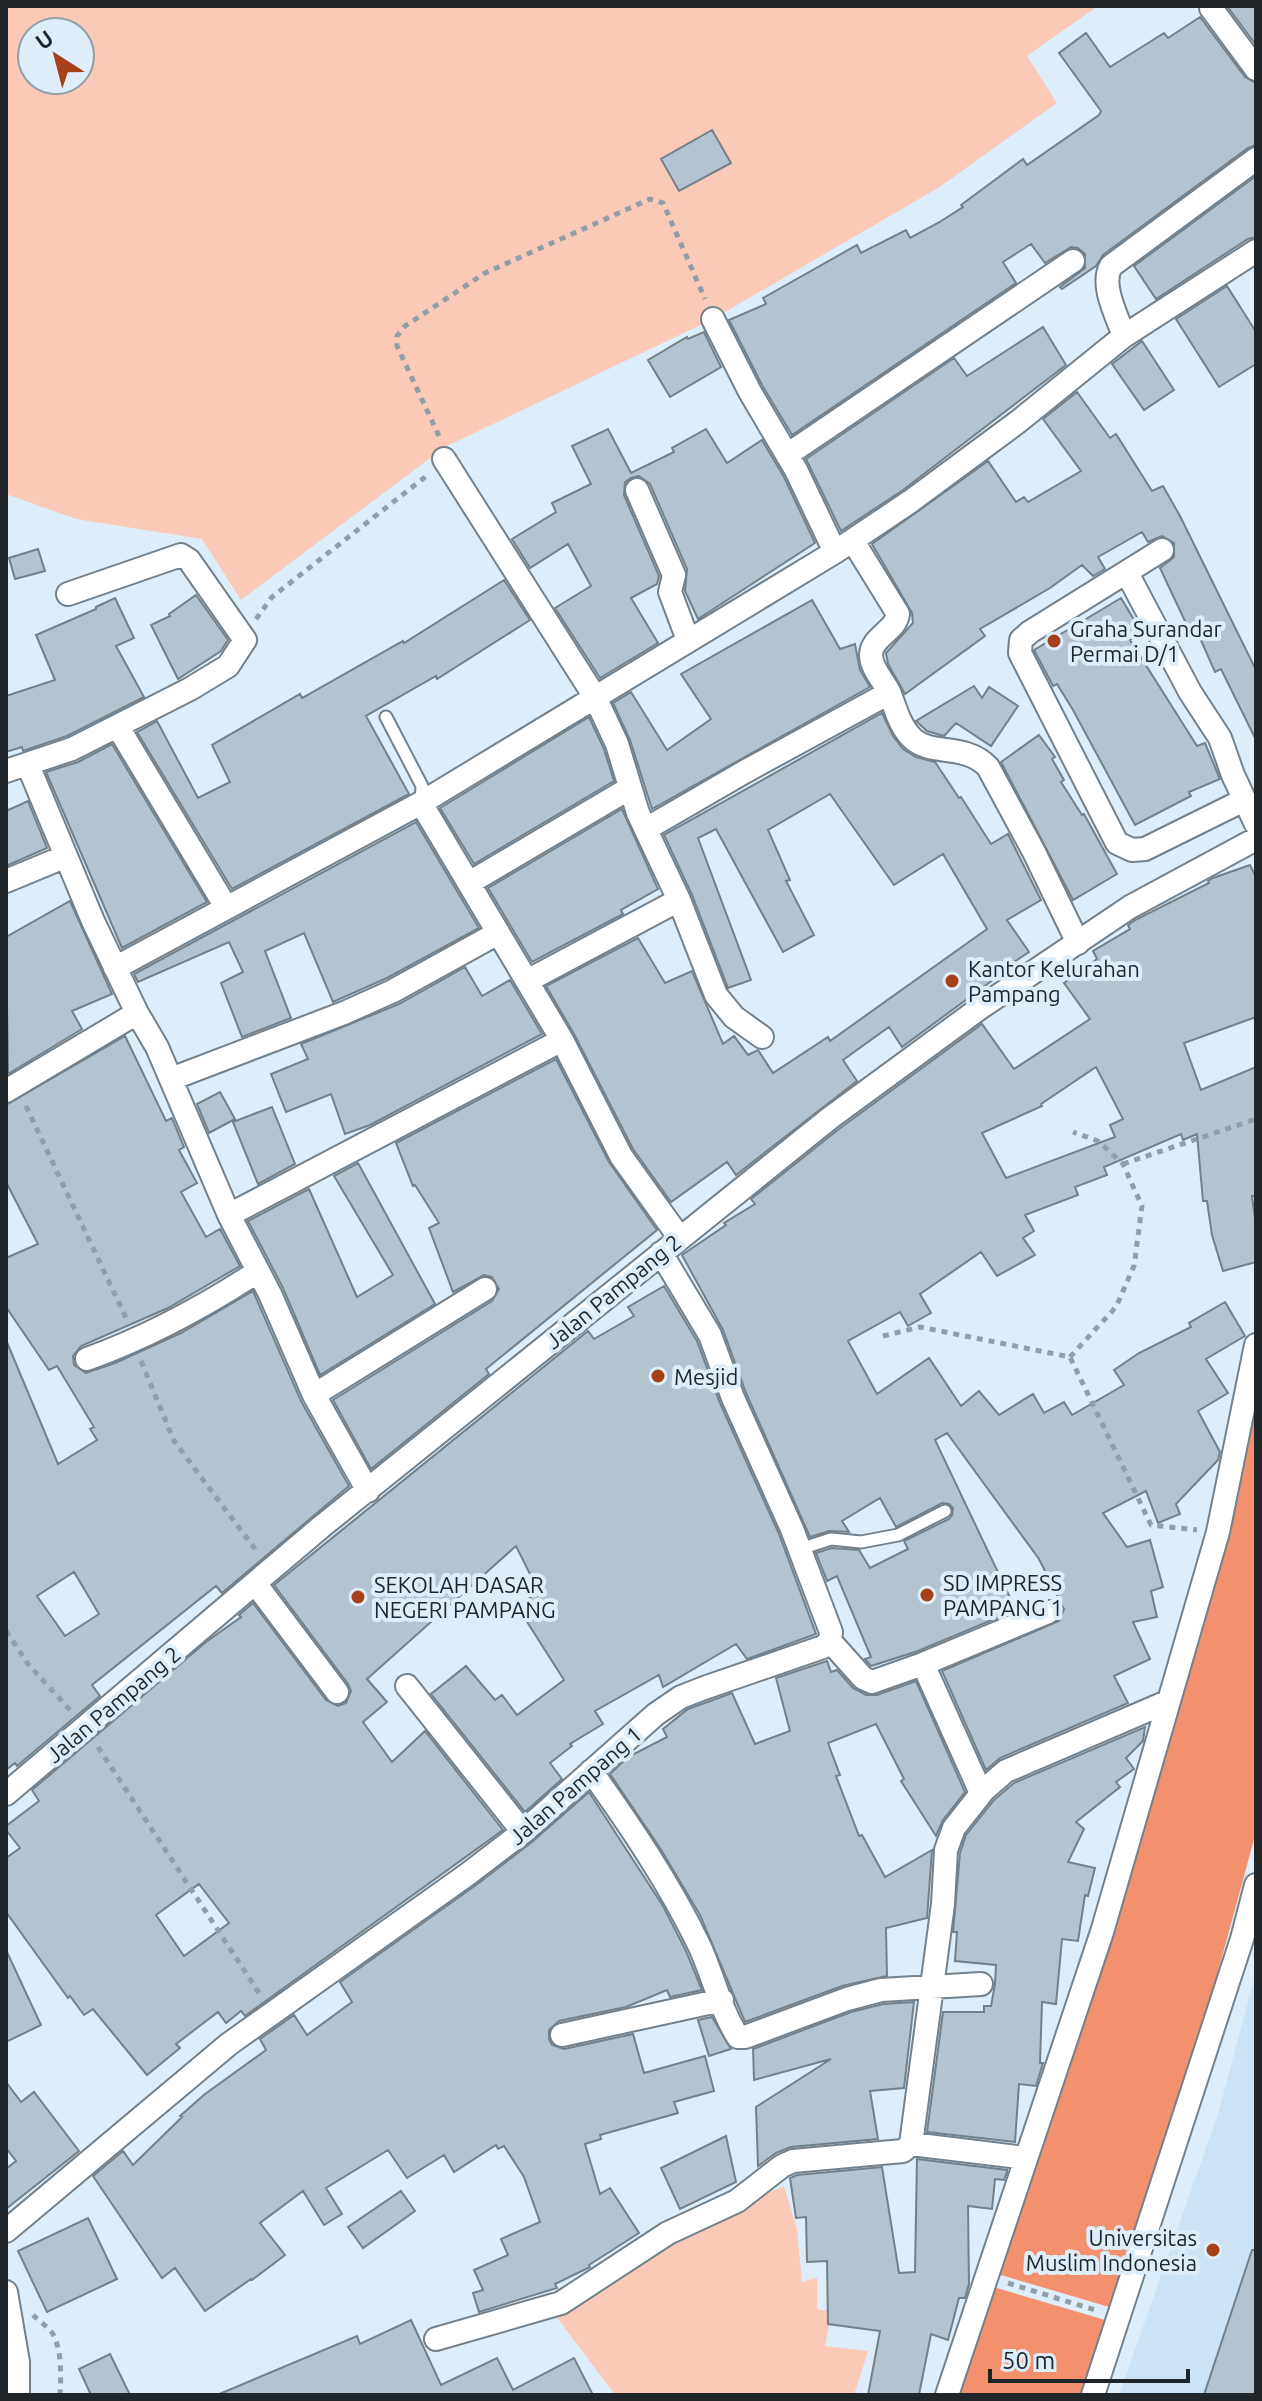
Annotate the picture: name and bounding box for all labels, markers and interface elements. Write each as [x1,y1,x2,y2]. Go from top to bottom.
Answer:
north arrow [16,16,96,96]
text: U [30,25,58,54]
place label: Graha Surandar Permai D/1 [1070,616,1223,666]
marker: Graha Surandar Permai D/1 [1045,632,1063,650]
place label: Kantor Kelurahan Pampang [968,956,1140,1006]
marker: Kantor Kelurahan Pampang [943,972,961,990]
street label: Jalan Pampang 2 [540,1229,686,1353]
place label: Mesjid [674,1364,738,1389]
marker: Mesjid [649,1367,667,1385]
place label: SD IMPRESS PAMPANG 1 [943,1570,1063,1620]
place label: SEKOLAH DASAR NEGERI PAMPANG [374,1572,556,1622]
marker: SD IMPRESS PAMPANG 1 [918,1586,936,1604]
marker: SEKOLAH DASAR NEGERI PAMPANG [349,1588,367,1606]
street label: Jalan Pampang 2 [41,1641,185,1767]
street label: Jalan Pampang 1 [504,1721,646,1849]
place label: Universitas Muslim Indonesia [1026,2225,1197,2275]
marker: Universitas Muslim Indonesia [1204,2241,1222,2259]
scale bar [990,2333,1188,2383]
text: 50 m [1002,2347,1055,2374]

